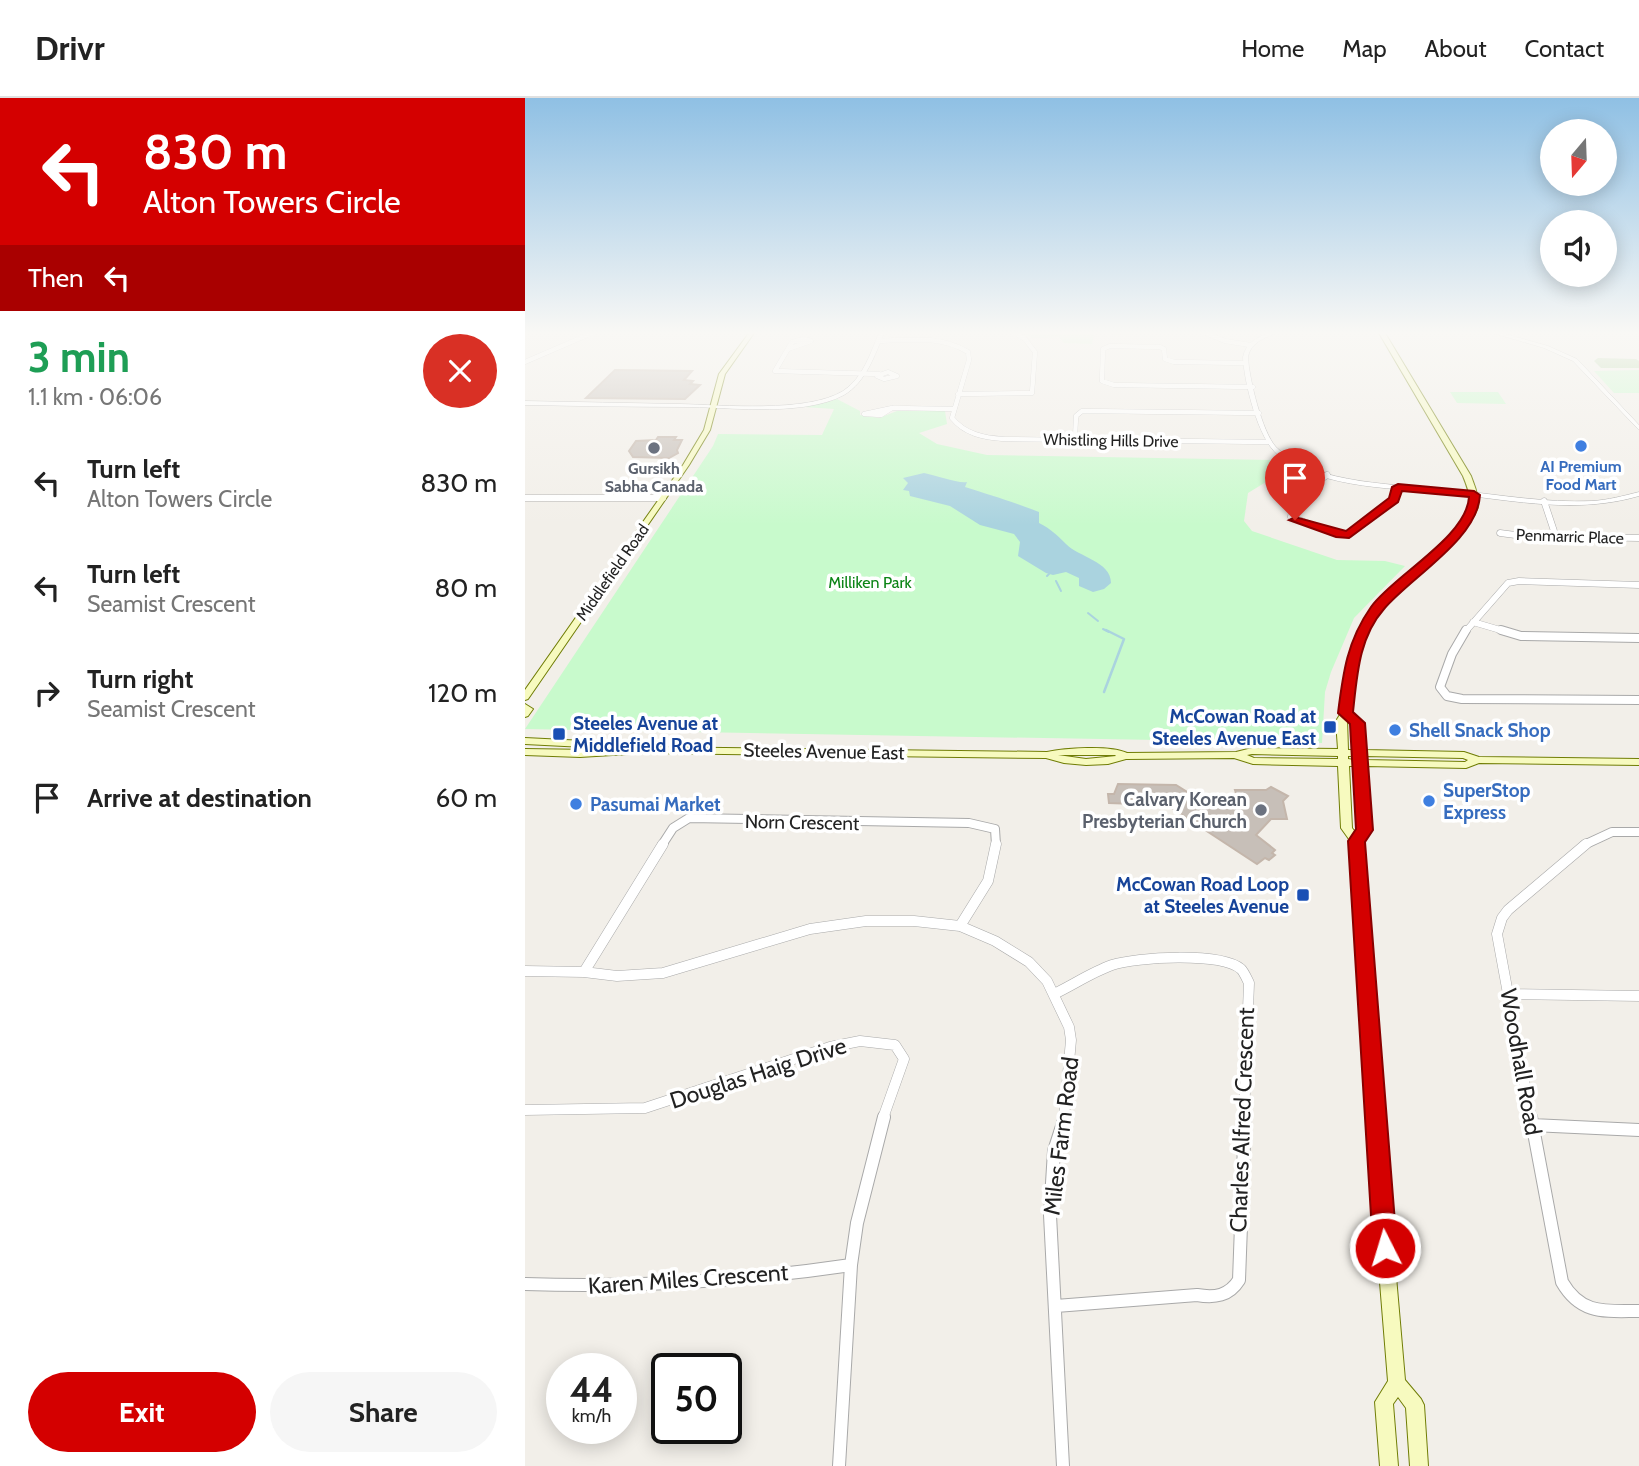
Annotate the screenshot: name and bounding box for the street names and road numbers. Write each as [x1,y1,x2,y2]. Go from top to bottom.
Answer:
street label: Whistling Hills Drive [1043,430,1179,451]
street label: Middlefield Road [572,520,653,624]
street label: Penmarric Place [1516,525,1624,548]
street label: Steeles Avenue East [743,739,905,764]
street label: Norn Crescent [745,810,860,835]
street label: Woodhall Road [1494,987,1548,1137]
street label: Charles Alfred Crescent [1224,1007,1260,1233]
street label: Douglas Haig Drive [666,1031,850,1115]
street label: Miles Farm Road [1037,1055,1085,1217]
street label: Karen Miles Crescent [587,1258,789,1300]

